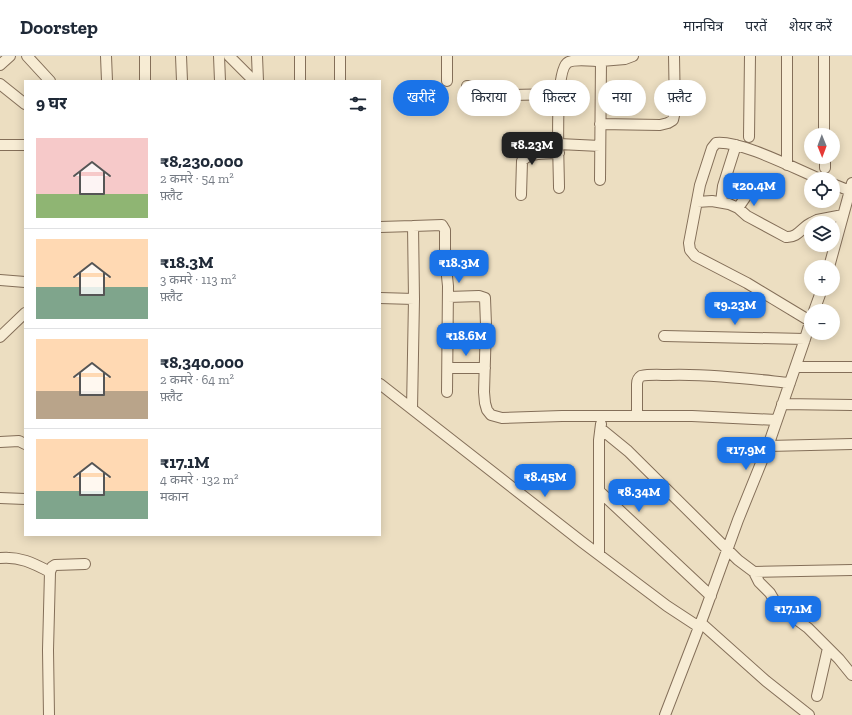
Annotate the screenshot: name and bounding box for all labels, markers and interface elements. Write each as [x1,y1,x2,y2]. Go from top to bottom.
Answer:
text: Doorstep [20,16,98,39]
text: मानचित्र [683,18,723,35]
text: परतें [745,18,767,35]
text: शेयर करें [789,18,832,35]
chip: खरीदें [393,80,449,116]
chip: किराया [457,80,521,116]
chip: फ़िल्टर [529,80,590,116]
chip: नया [598,80,646,116]
chip: फ़्लैट [654,80,706,116]
text: 9 घर [36,93,67,113]
icon: filters [347,93,369,115]
north arrow [804,128,840,164]
map controls [804,128,840,340]
pin: ₹8.23M [499,132,565,166]
text: ₹8.23M [511,137,553,152]
text: ₹8,230,000 [160,151,243,171]
icon: home [68,154,116,202]
text: 2 कमरे · 54 m² [160,171,234,186]
button: locate [804,172,840,208]
pin: ₹20.4M [721,173,787,207]
text: ₹20.4M [732,178,776,193]
text: फ़्लैट [160,188,183,203]
button: layers [804,216,840,252]
pin: ₹18.3M [426,250,492,284]
text: ₹18.3M [160,252,213,272]
icon: home [68,255,116,303]
text: ₹18.3M [439,255,479,270]
button: + [804,260,840,296]
text: 3 कमरे · 113 m² [160,272,236,287]
text: फ़्लैट [160,289,183,304]
pin: ₹9.23M [702,292,768,326]
text: ₹9.23M [714,297,756,312]
button: − [804,304,840,340]
pin: ₹18.6M [433,323,499,357]
text: ₹18.6M [446,328,486,343]
text: ₹8,340,000 [160,352,244,372]
icon: home [68,355,116,403]
text: 2 कमरे · 64 m² [160,372,234,387]
text: फ़्लैट [160,389,183,404]
pin: ₹17.9M [713,437,779,471]
text: ₹17.9M [726,442,766,457]
text: ₹17.1M [160,452,210,472]
icon: home [68,455,116,503]
pin: ₹8.45M [512,464,578,498]
text: ₹8.45M [524,469,566,484]
text: 4 कमरे · 132 m² [160,472,239,487]
pin: ₹8.34M [606,479,672,513]
text: ₹8.34M [617,484,661,499]
text: मकान [160,489,188,504]
pin: ₹17.1M [760,596,826,630]
text: ₹17.1M [774,601,812,616]

